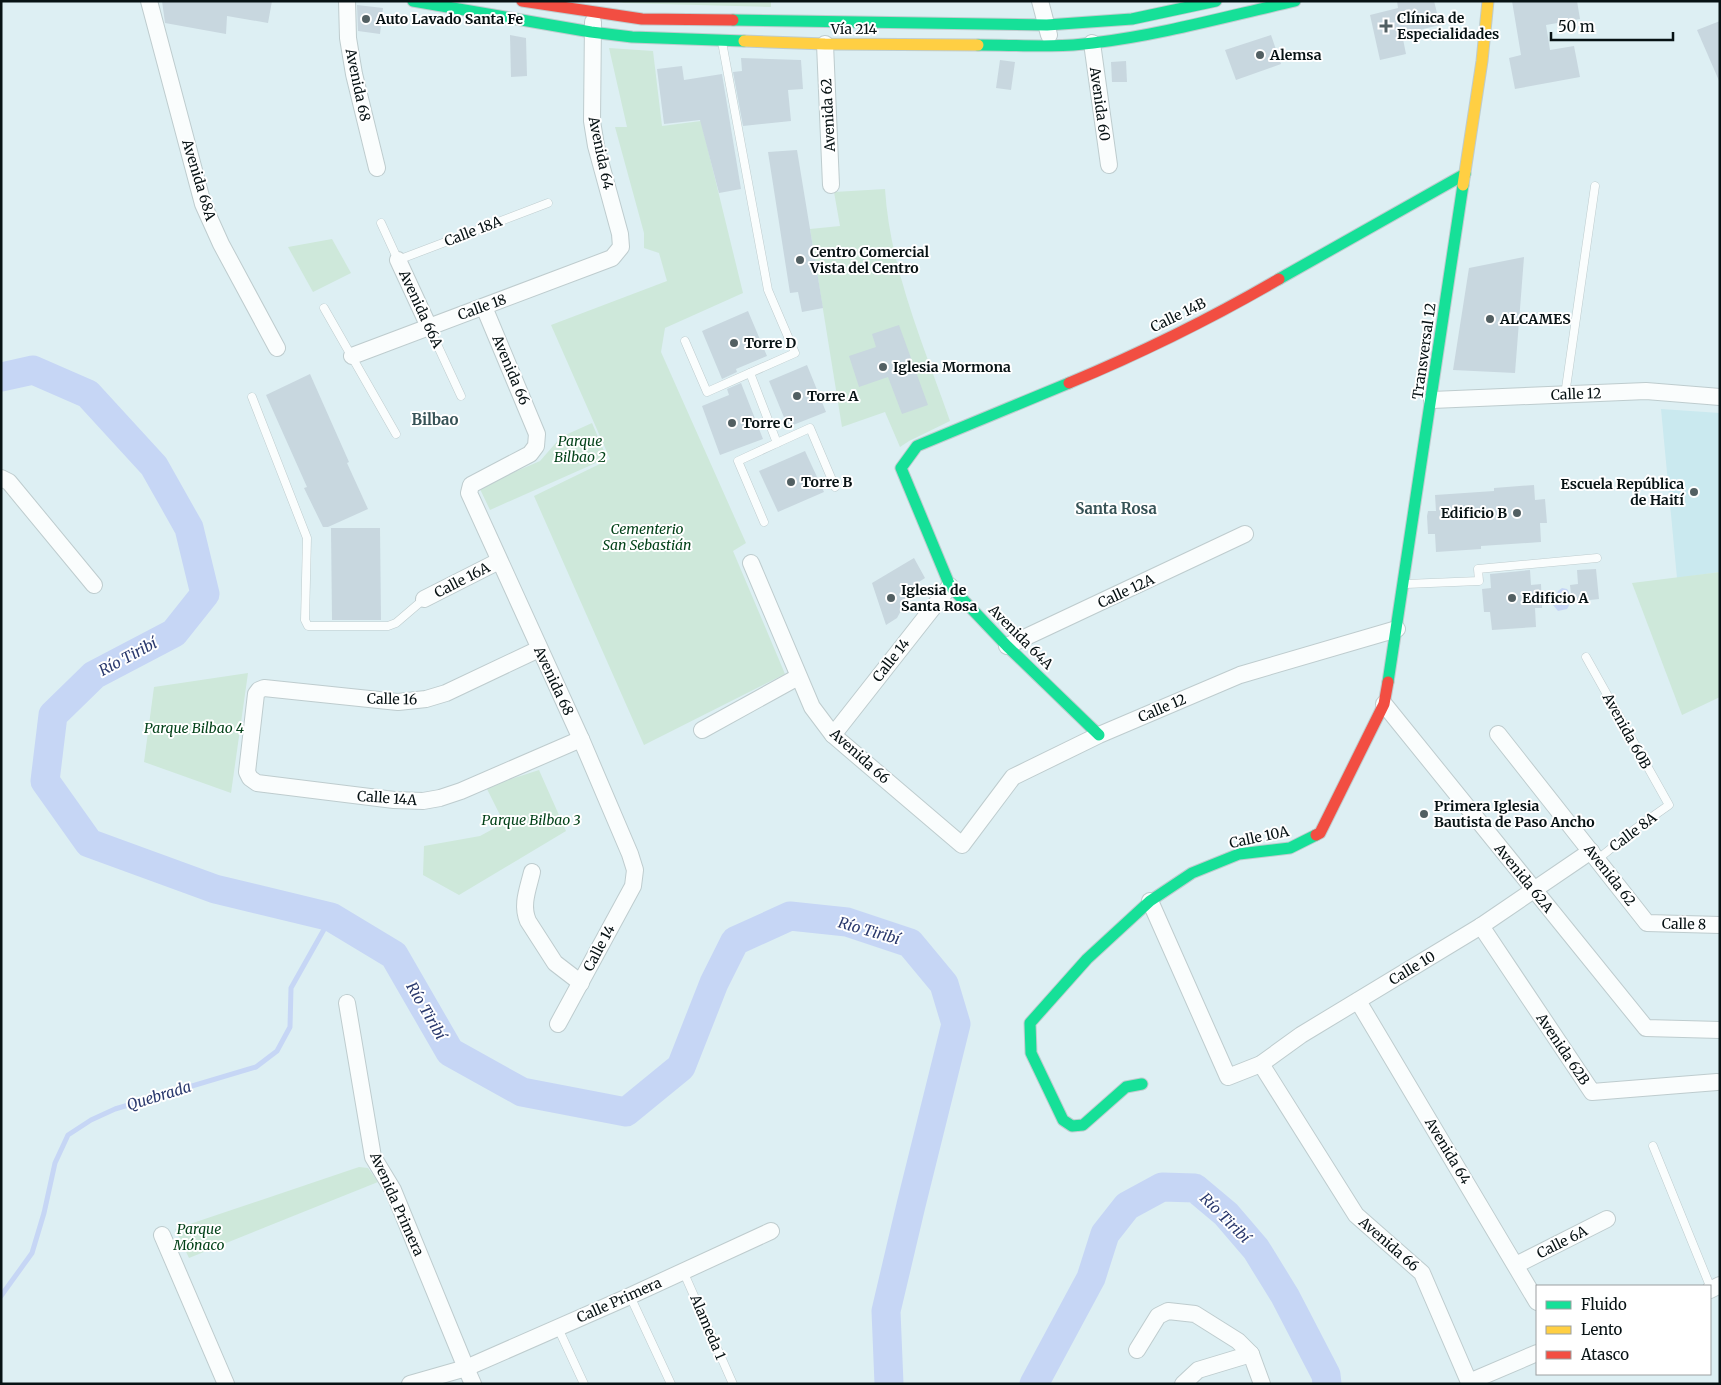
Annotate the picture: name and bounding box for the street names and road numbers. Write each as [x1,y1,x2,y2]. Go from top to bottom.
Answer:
street label: Vía 214 [830,20,878,38]
street label: Avenida 68 [341,46,374,123]
street label: Avenida 60 [1086,65,1114,142]
street label: Avenida 62 [817,78,839,153]
street label: Avenida 64 [584,114,618,192]
street label: Avenida 68A [178,136,220,223]
street label: Calle 18A [442,212,504,250]
street label: Avenida 66A [395,266,447,351]
street label: Calle 18 [455,290,509,324]
street label: Calle 14B [1147,294,1209,336]
street label: Transversal 12 [1408,301,1440,401]
street label: Avenida 66 [488,331,534,408]
street label: Calle 12 [1550,384,1602,404]
street label: Calle 16A [431,558,493,602]
street label: Calle 12A [1095,570,1157,612]
street label: Avenida 64A [984,600,1057,673]
street label: Calle 14 [868,634,914,685]
street label: Avenida 68 [530,643,578,718]
street label: Avenida 60B [1598,689,1655,772]
street label: Calle 16 [367,690,417,708]
street label: Calle 12 [1135,690,1189,726]
street label: Avenida 66 [826,724,894,787]
street label: Calle 14A [356,787,418,809]
street label: Calle 8A [1606,808,1660,856]
street label: Calle 10A [1228,822,1291,852]
street label: Avenida 62A [1490,839,1557,916]
street label: Avenida 62 [1580,840,1640,909]
street label: Calle 8 [1662,915,1706,933]
street label: Calle 14 [579,921,619,974]
street label: Calle 10 [1386,947,1438,989]
street label: Avenida 62B [1532,1009,1594,1088]
street label: Avenida 64 [1421,1114,1475,1188]
street label: Avenida Primera [366,1148,428,1259]
street label: Avenida 66 [1354,1212,1423,1275]
street label: Calle 6A [1534,1222,1590,1262]
street label: Calle Primera [574,1273,665,1327]
street label: Alameda 1 [686,1291,730,1362]

